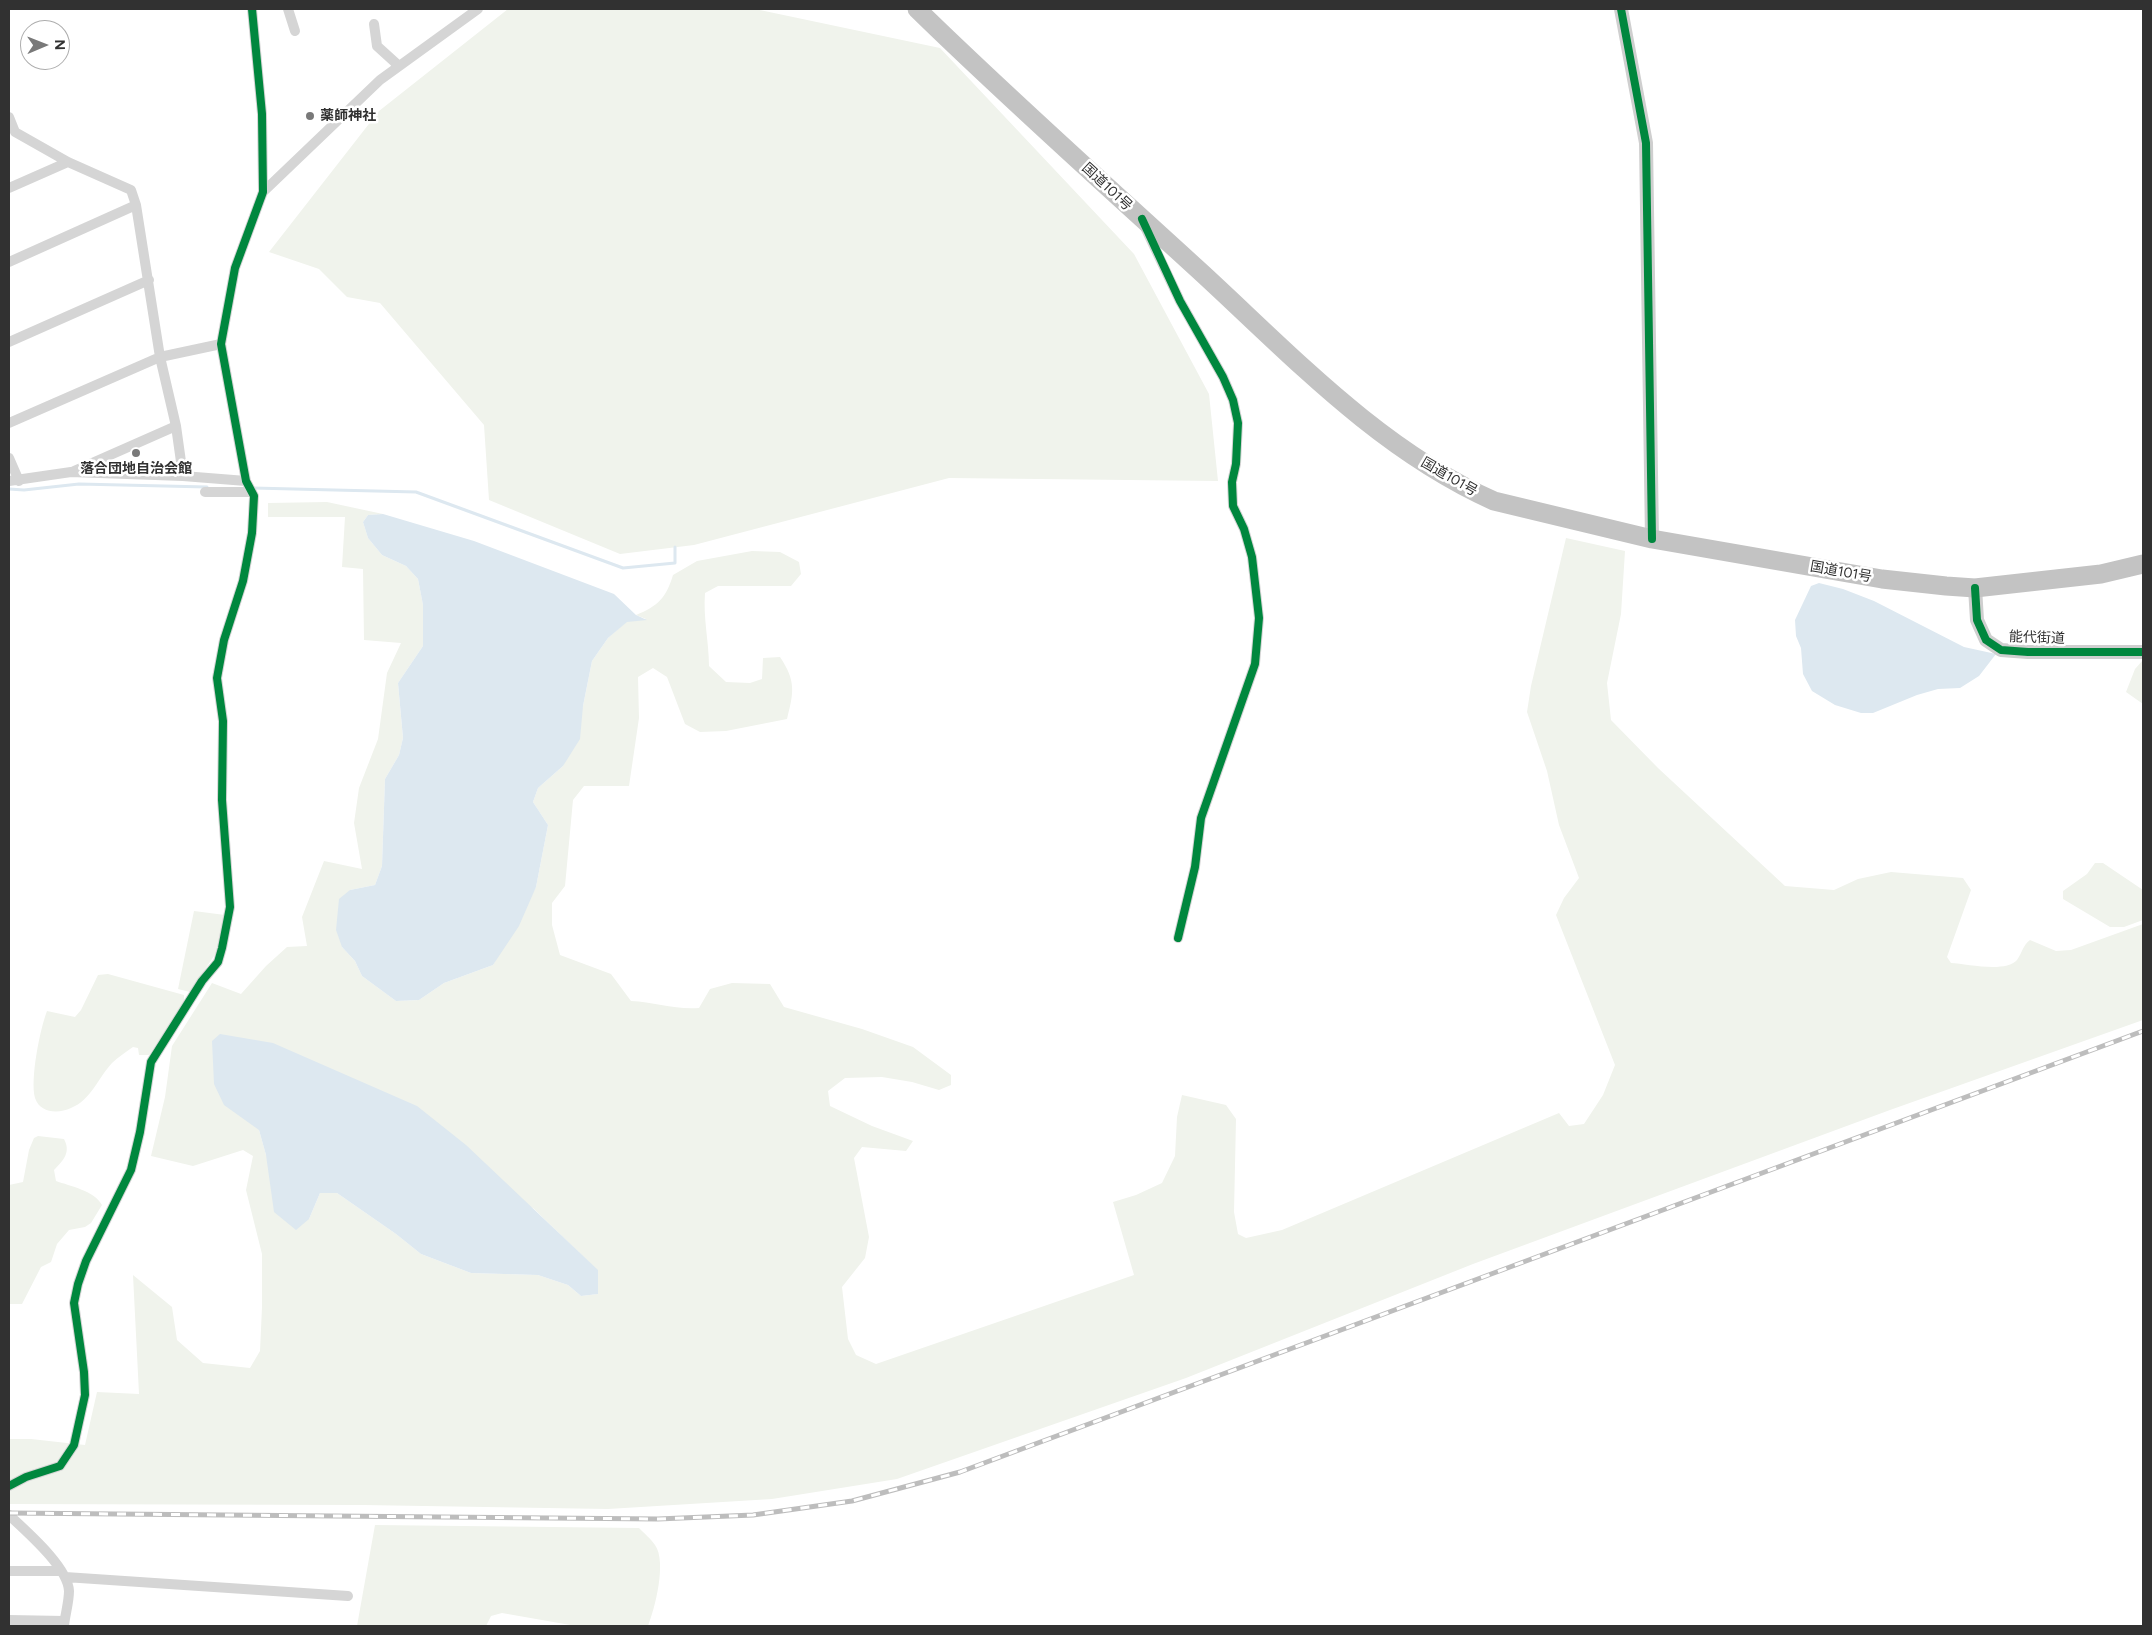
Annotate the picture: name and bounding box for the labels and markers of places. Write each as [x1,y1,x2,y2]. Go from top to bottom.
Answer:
place label: 薬師神社 [320,108,376,124]
marker: 薬師神社 [304,110,316,122]
marker: 落合団地自治会館 [130,447,142,459]
place label: 落合団地自治会館 [80,461,192,477]

